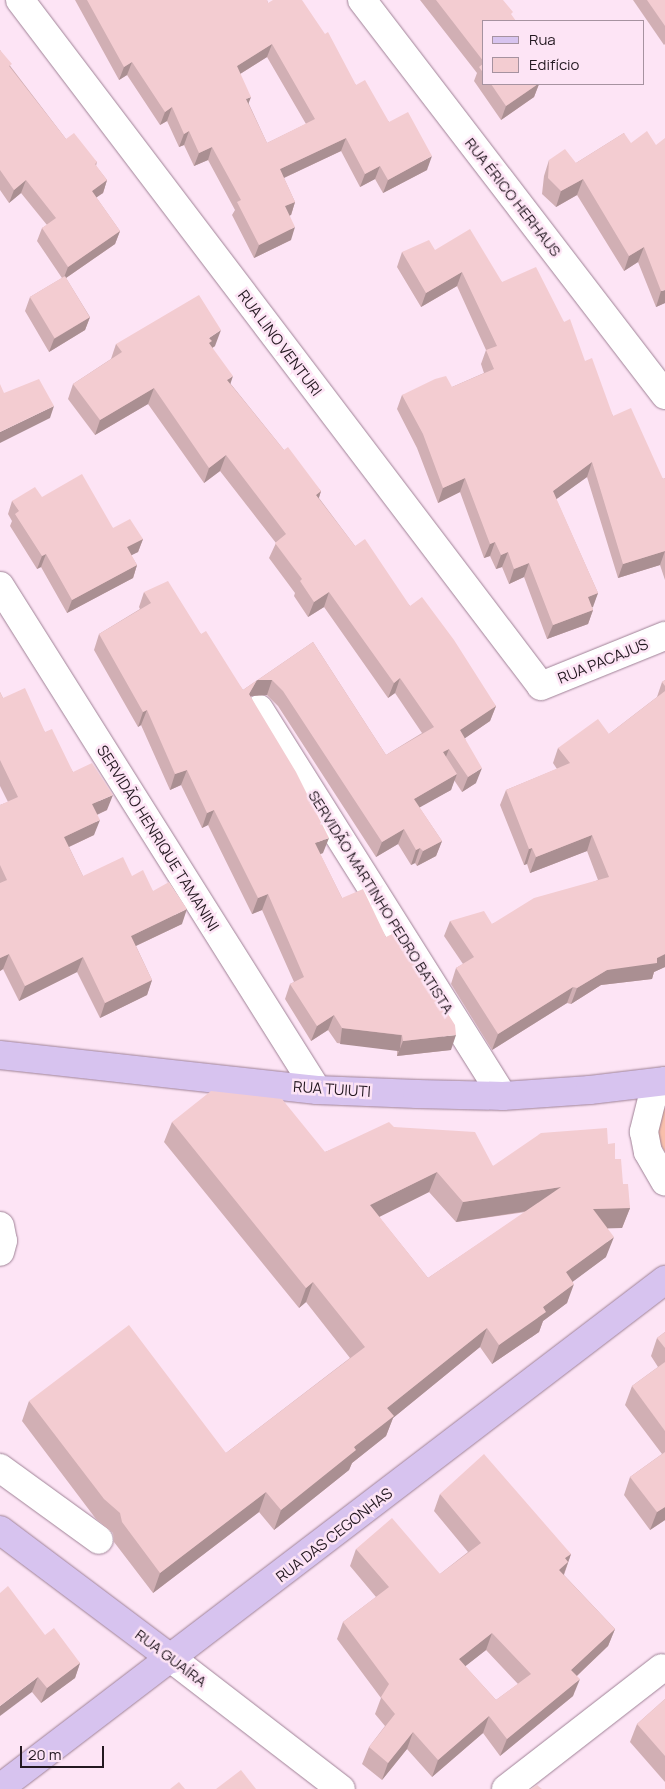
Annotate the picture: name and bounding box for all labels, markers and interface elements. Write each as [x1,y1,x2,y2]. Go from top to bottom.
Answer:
legend [482,20,645,85]
text: Rua [529,29,556,50]
text: Edifício [529,54,579,75]
street label: RUA ÉRICO HERHAUS [461,134,565,260]
street label: RUA LINO VENTURI [234,287,326,399]
street label: RUA PACAJUS [555,635,651,687]
street label: SERVIDÃO HENRIQUE TAMANINI [93,742,223,934]
street label: SERVIDÃO MARTINHO PEDRO BATISTA [305,787,457,1017]
street label: RUA TUIUTI [292,1077,372,1101]
street label: RUA DAS CEGONHAS [272,1484,396,1586]
street label: RUA GUAÍRA [132,1625,210,1691]
scale bar [22,1736,106,1768]
text: 20 m [28,1744,61,1765]

